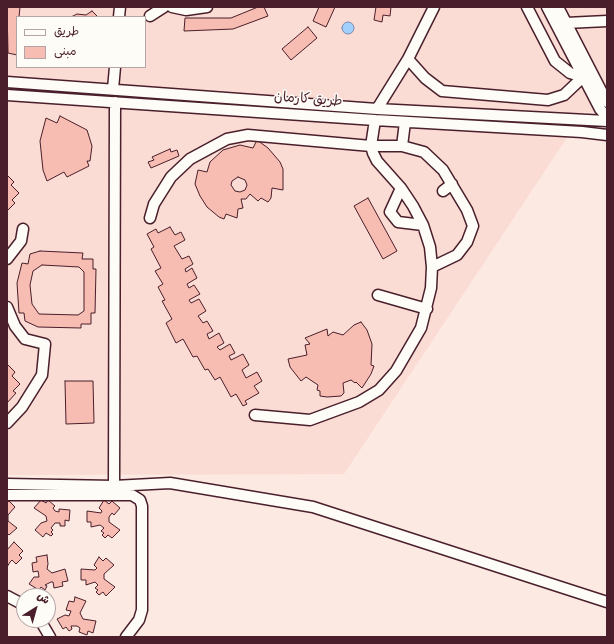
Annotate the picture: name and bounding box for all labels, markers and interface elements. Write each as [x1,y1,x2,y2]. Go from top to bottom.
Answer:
legend [16,16,146,68]
text: طريق [54,24,79,41]
text: مبنى [54,44,77,61]
street label: طريق كارمان [273,90,343,112]
north arrow [16,588,56,628]
text: ش [33,589,52,609]

